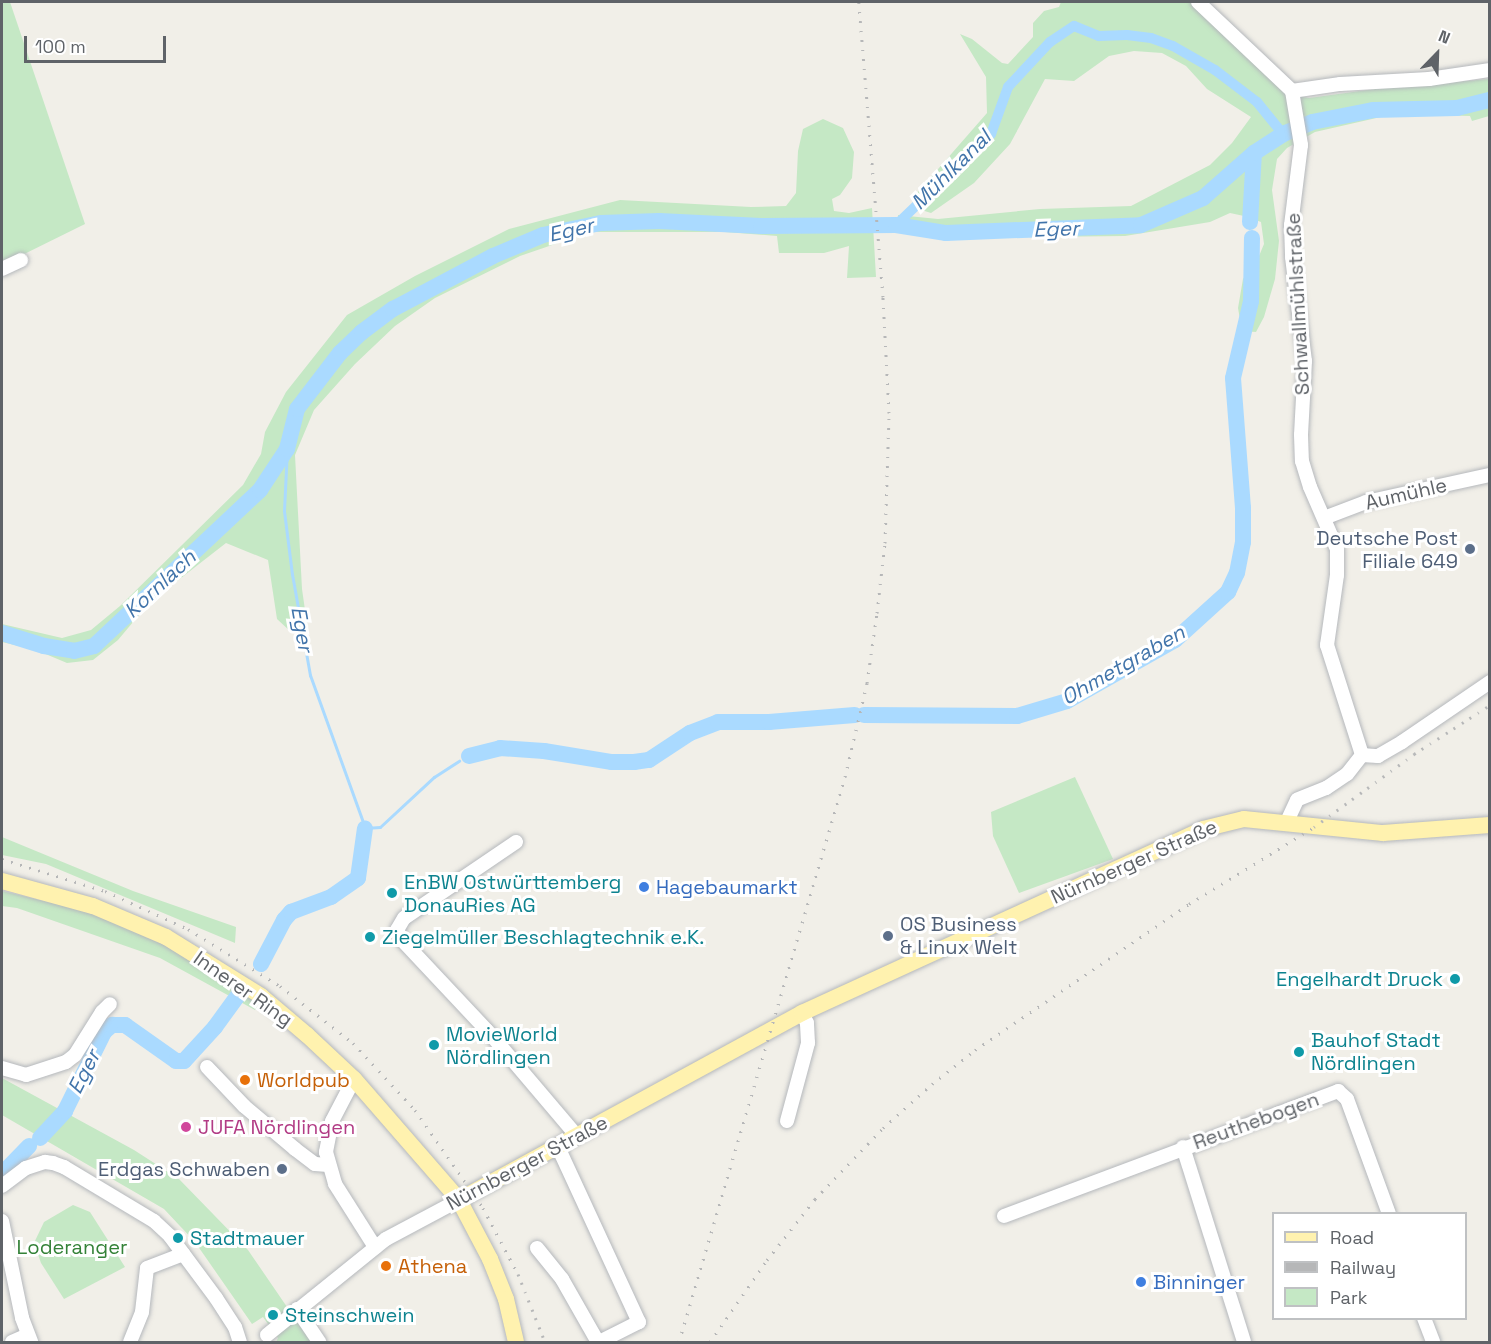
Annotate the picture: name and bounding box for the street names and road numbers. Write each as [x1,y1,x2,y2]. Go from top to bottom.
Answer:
street label: Schwallmühlstraße [1281,212,1315,396]
street label: Aumühle [1363,473,1449,515]
street label: Nürnberger Straße [1047,815,1221,909]
street label: Innerer Ring [189,946,297,1032]
street label: Reuthebogen [1190,1087,1322,1155]
street label: Nürnberger Straße [442,1110,612,1216]

